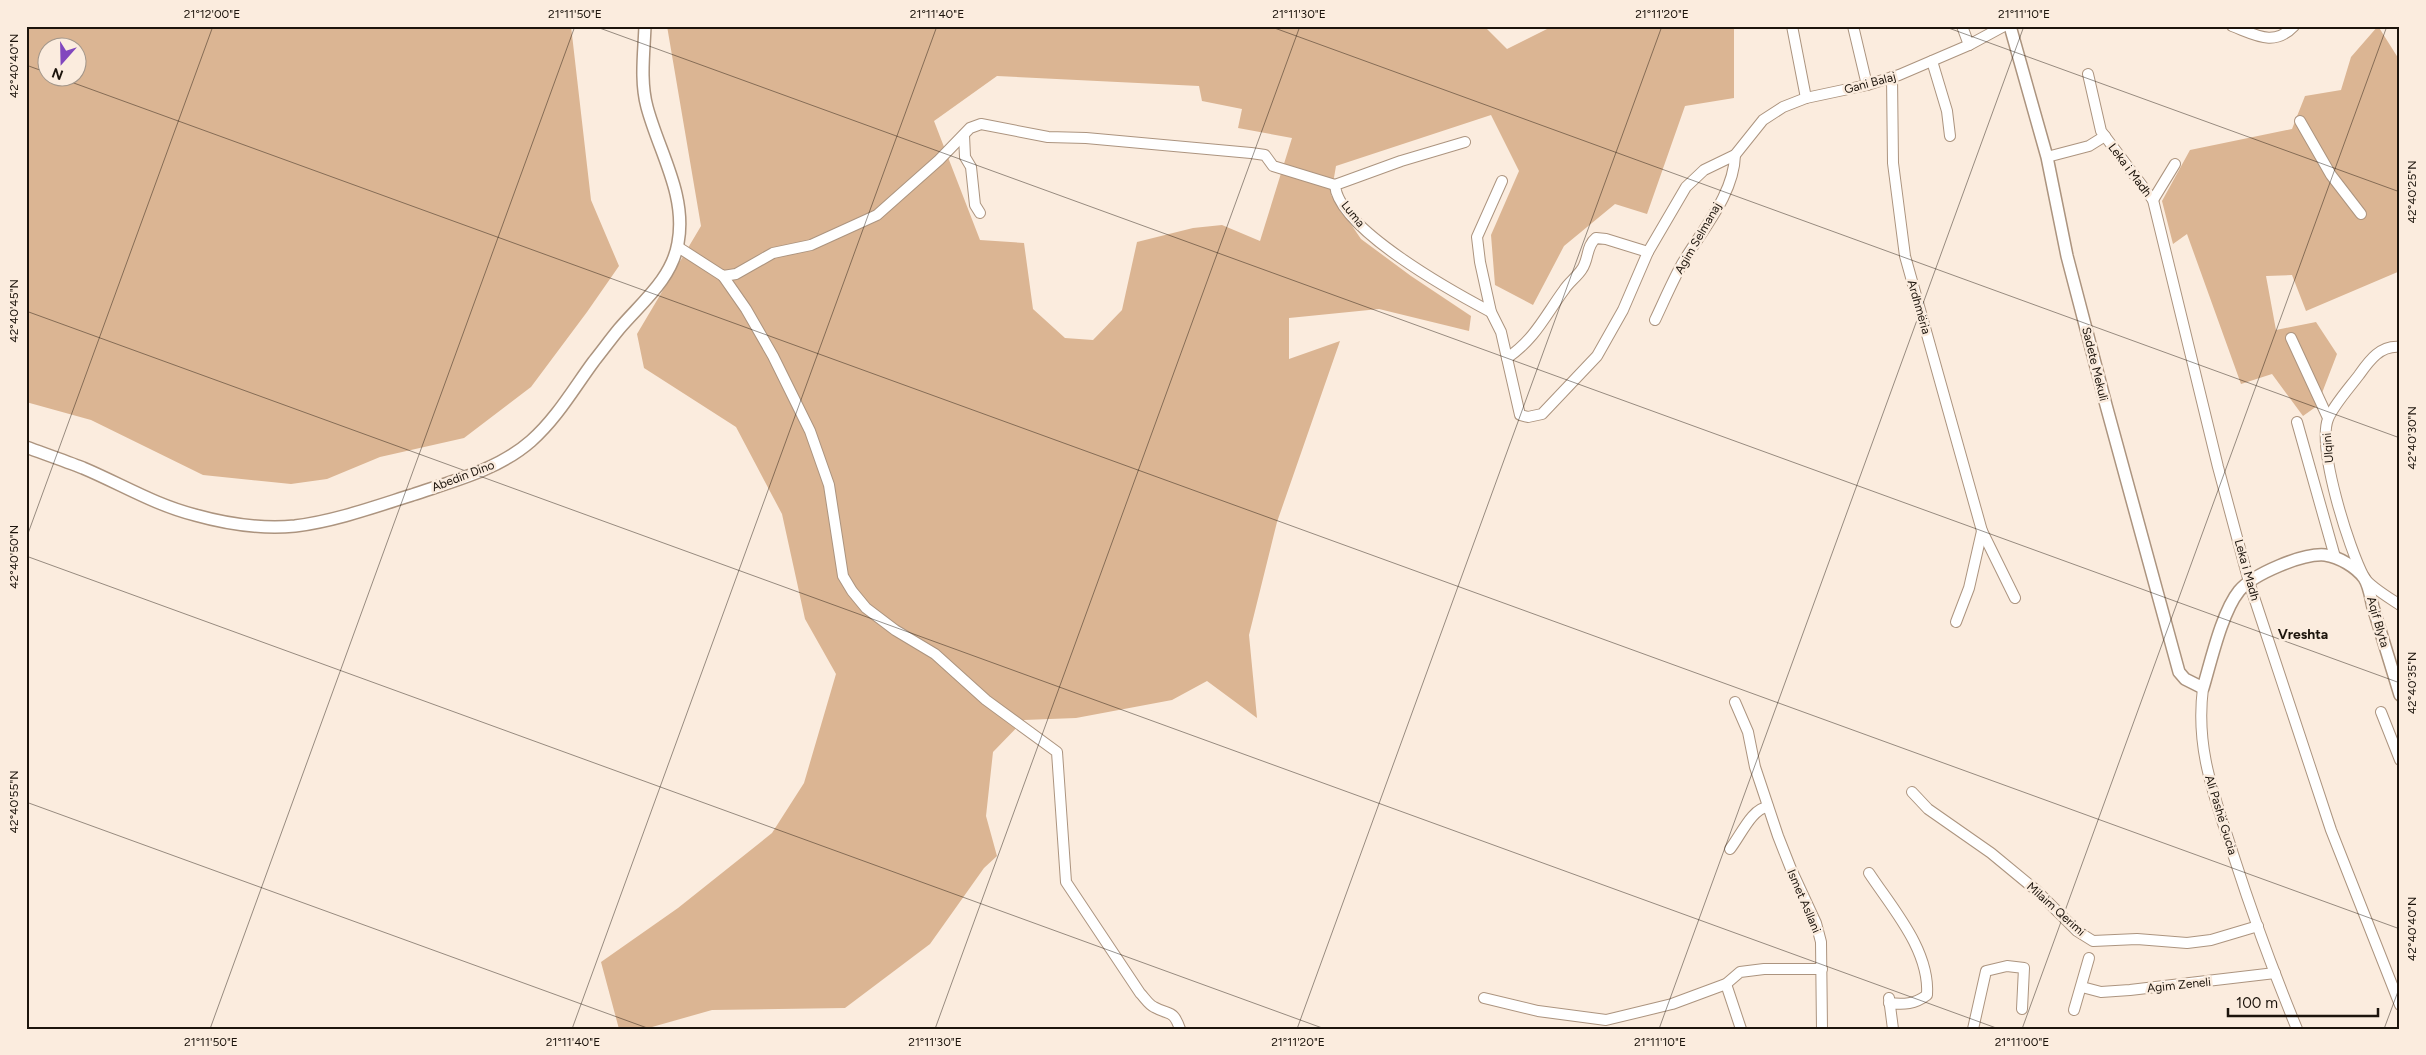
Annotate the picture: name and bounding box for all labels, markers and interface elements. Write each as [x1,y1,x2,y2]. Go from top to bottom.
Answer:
text: 21°12'00"E [184,7,240,21]
text: 21°11'50"E [548,7,602,21]
text: 21°11'40"E [910,7,964,21]
text: 21°11'30"E [1272,7,1326,21]
text: 21°11'20"E [1635,7,1689,21]
text: 21°11'10"E [1998,7,2050,21]
text: 42°40'40"N [7,34,21,98]
north arrow [38,38,88,88]
text: N [50,64,66,84]
street label: Gani Balaj [1843,69,1897,97]
street label: Leka i Madh [2105,140,2155,200]
text: 42°40'25"N [2405,161,2419,223]
street label: Luma [1338,198,1368,230]
street label: Agim Selmanaj [1672,200,1724,276]
street label: Ardhmëria [1905,278,1933,336]
text: 42°40'45"N [7,279,21,343]
street label: Sadete Mekuli [2079,326,2111,402]
text: 42°40'30"N [2405,406,2419,470]
street label: Ulqini [2320,432,2336,464]
street label: Abedin Dino [430,458,496,494]
text: 42°40'50"N [7,525,21,589]
street label: Leka i Madh [2232,538,2263,603]
street label: Aqif Blyta [2364,595,2392,649]
district label: Vreshta [2278,626,2328,643]
text: 42°40'35"N [2405,652,2419,714]
text: 42°40'55"N [7,770,21,834]
street label: Ali Pashë Gucia [2202,774,2240,856]
street label: Ismet Asllani [1784,867,1824,935]
street label: Milaim Qerimi [2024,879,2088,939]
text: 42°40'40"N [2405,897,2419,961]
street label: Agim Zeneli [2146,975,2212,995]
scale bar [2228,985,2378,1017]
text: 100 m [2236,994,2278,1012]
text: 21°11'50"E [184,1035,238,1049]
text: 21°11'40"E [546,1035,600,1049]
text: 21°11'30"E [908,1035,962,1049]
text: 21°11'20"E [1271,1035,1325,1049]
text: 21°11'10"E [1634,1035,1686,1049]
text: 21°11'00"E [1995,1035,2049,1049]

